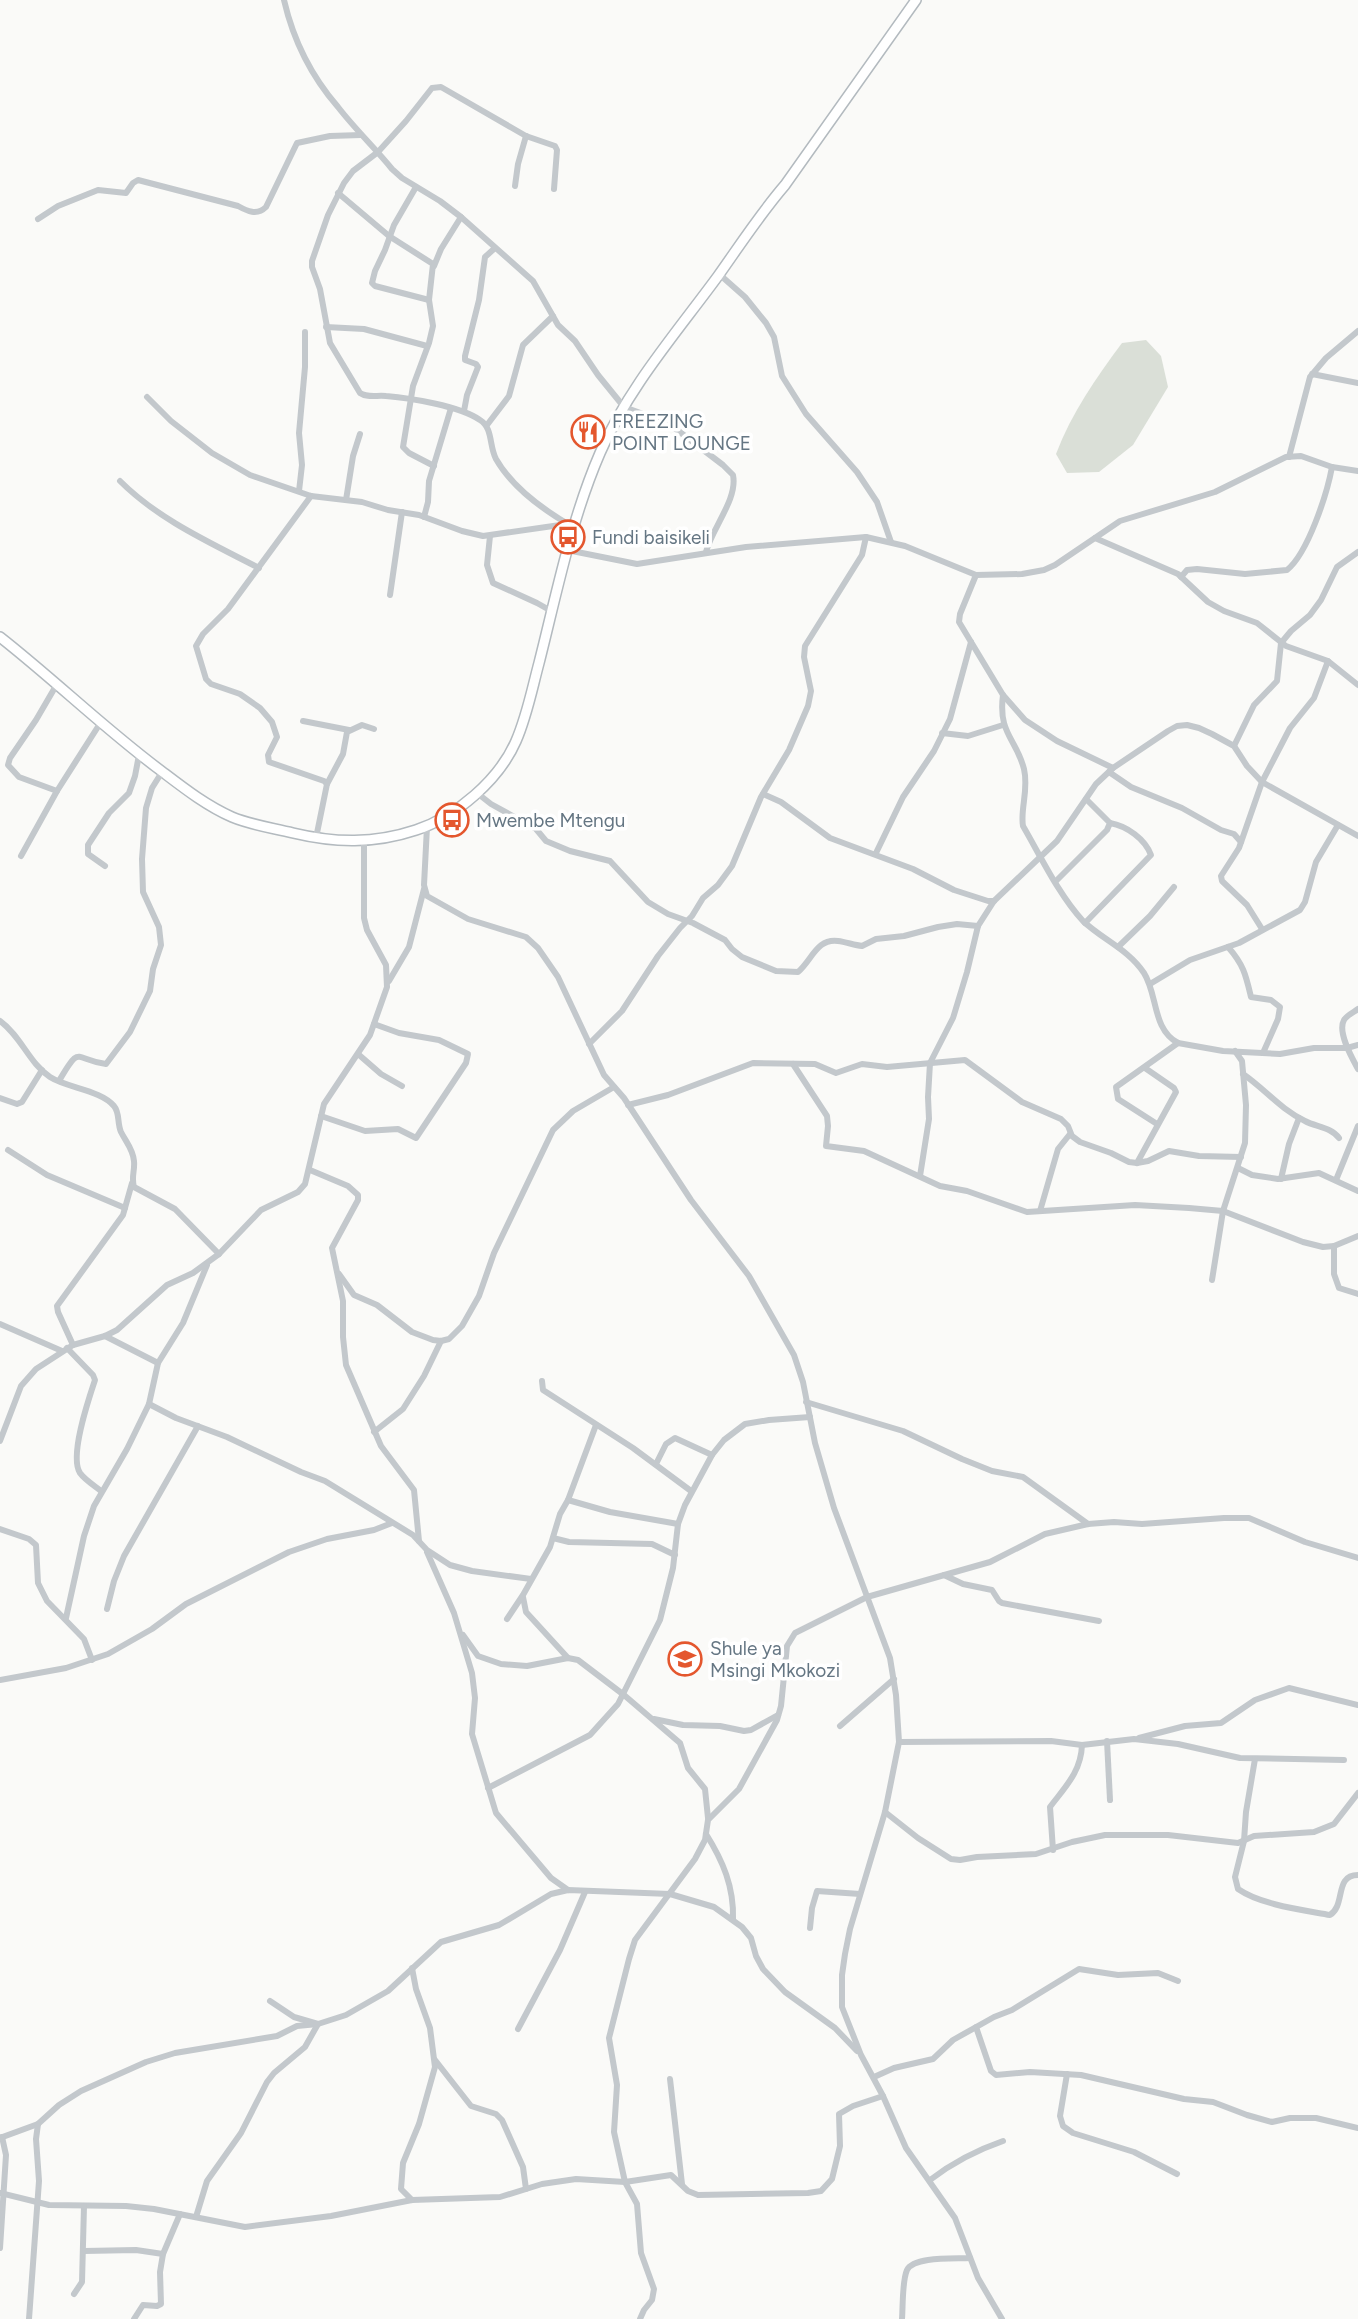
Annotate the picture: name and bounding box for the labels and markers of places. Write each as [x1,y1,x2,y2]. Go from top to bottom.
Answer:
place label: FREEZING POINT LOUNGE [612,410,751,455]
restaurant icon: FREEZING POINT LOUNGE [569,413,607,451]
bus stop icon: Fundi baisikeli [549,518,587,556]
place label: Fundi baisikeli [592,526,710,549]
bus stop icon: Mwembe Mtengu [433,801,471,839]
place label: Mwembe Mtengu [476,809,625,832]
place label: Shule ya Msingi Mkokozi [710,1637,840,1682]
school or university icon: Shule ya Msingi Mkokozi [666,1640,704,1678]

